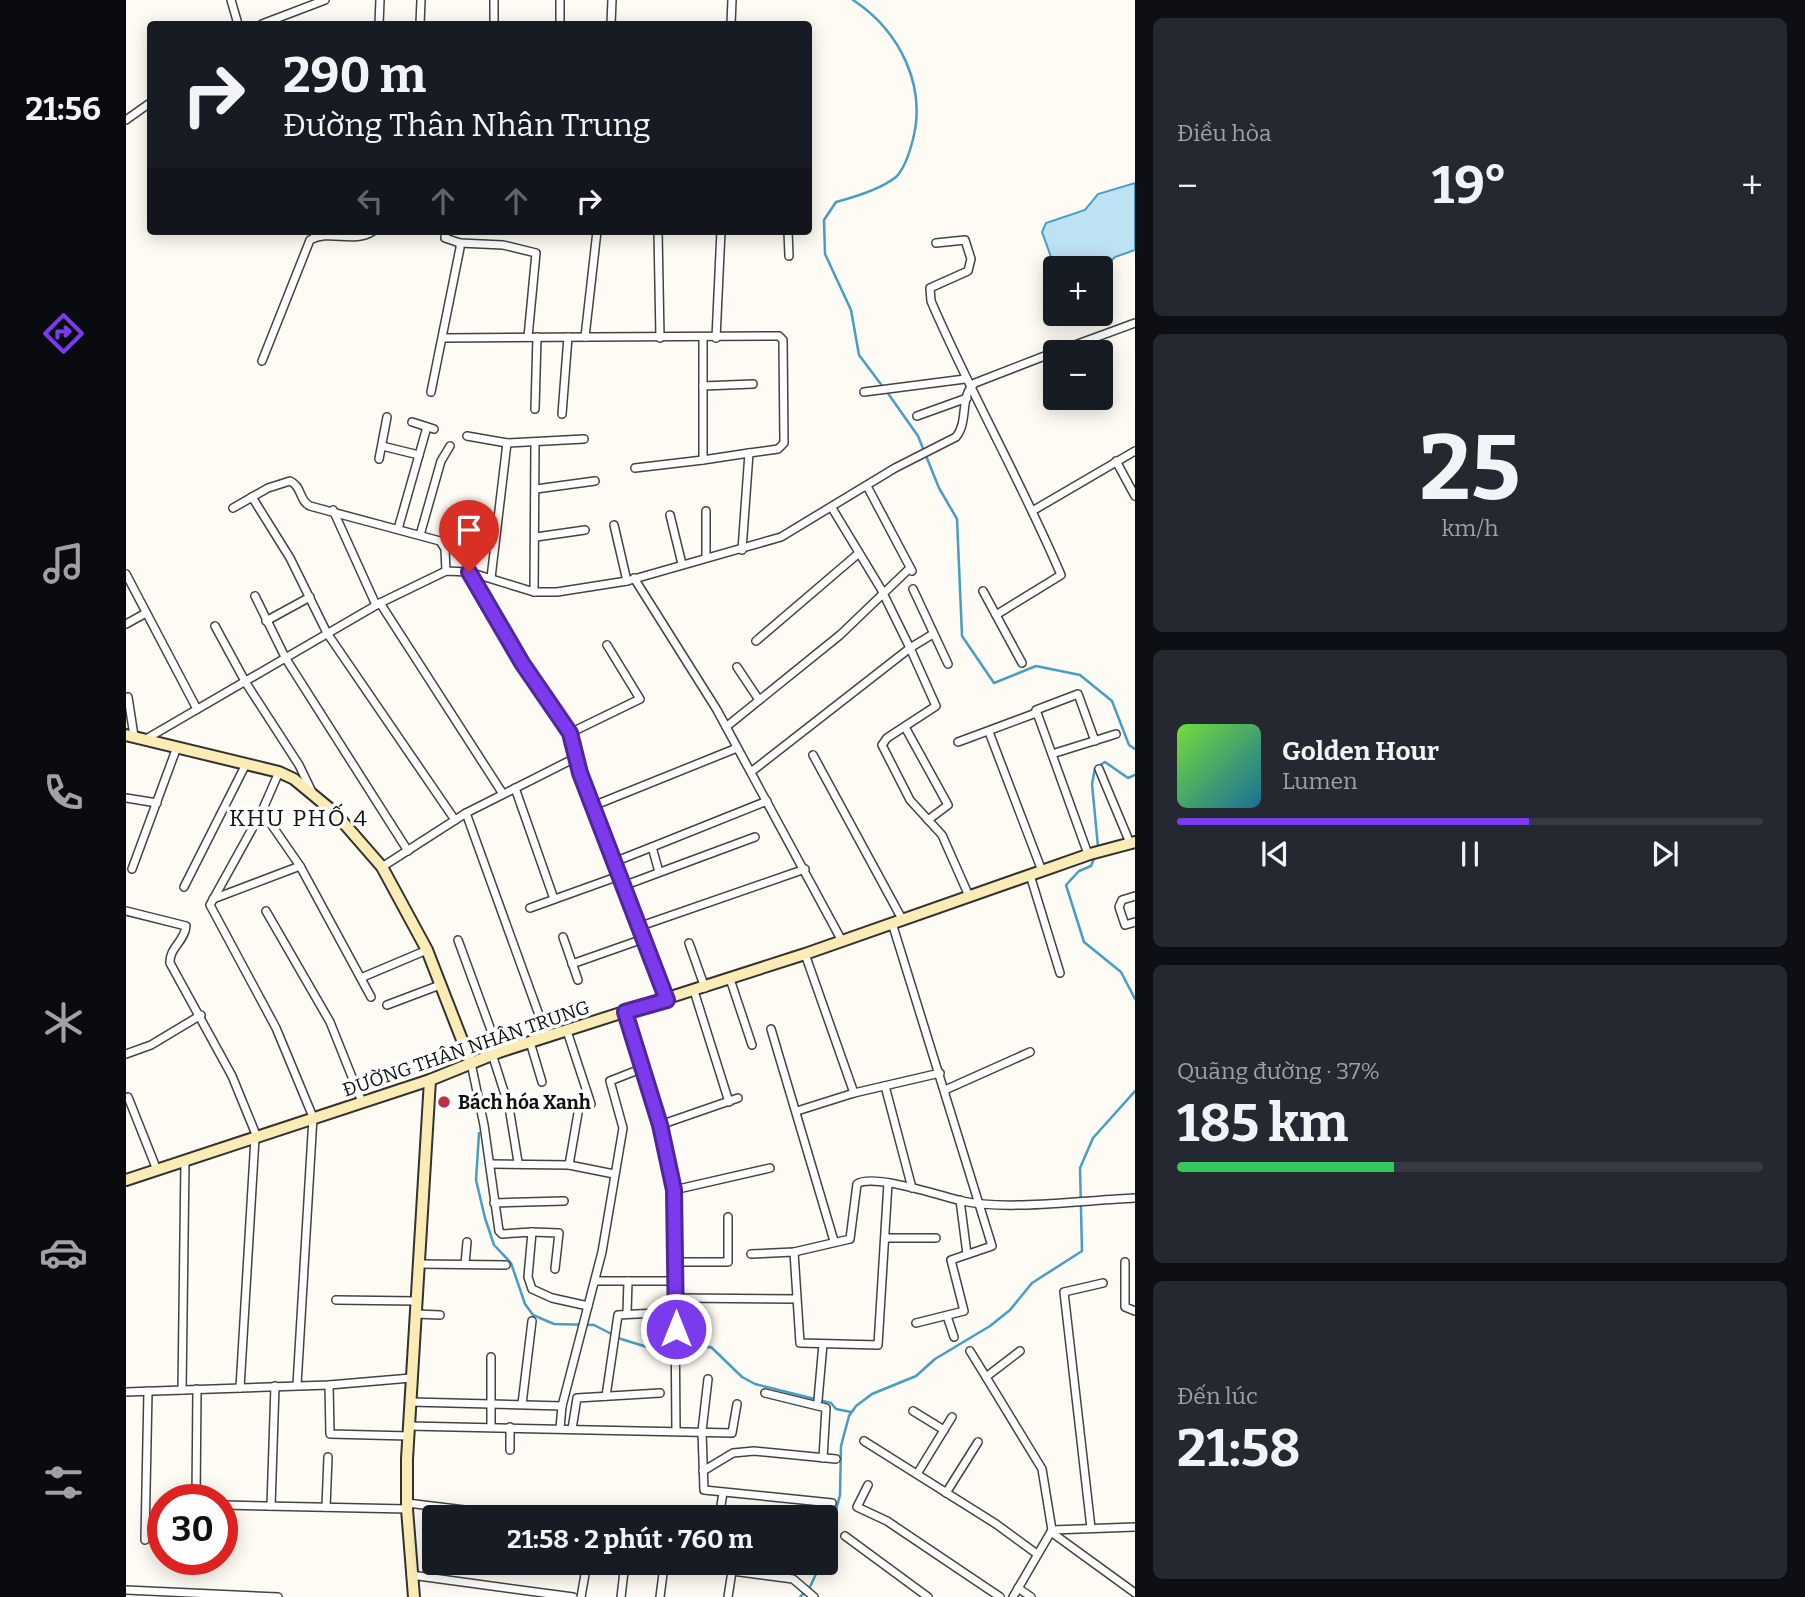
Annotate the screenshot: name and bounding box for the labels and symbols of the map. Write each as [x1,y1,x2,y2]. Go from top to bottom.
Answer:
pin [439,500,499,572]
district label: KHU PHỐ 4 [229,803,369,832]
street label: ĐƯỜNG THÂN NHÂN TRUNG [340,995,593,1102]
place label: Bách hóa Xanh [458,1091,591,1114]
marker: Bách hóa Xanh [436,1094,452,1110]
position arrow [639,1292,713,1366]
speed limit sign: 30 [147,1484,238,1575]

